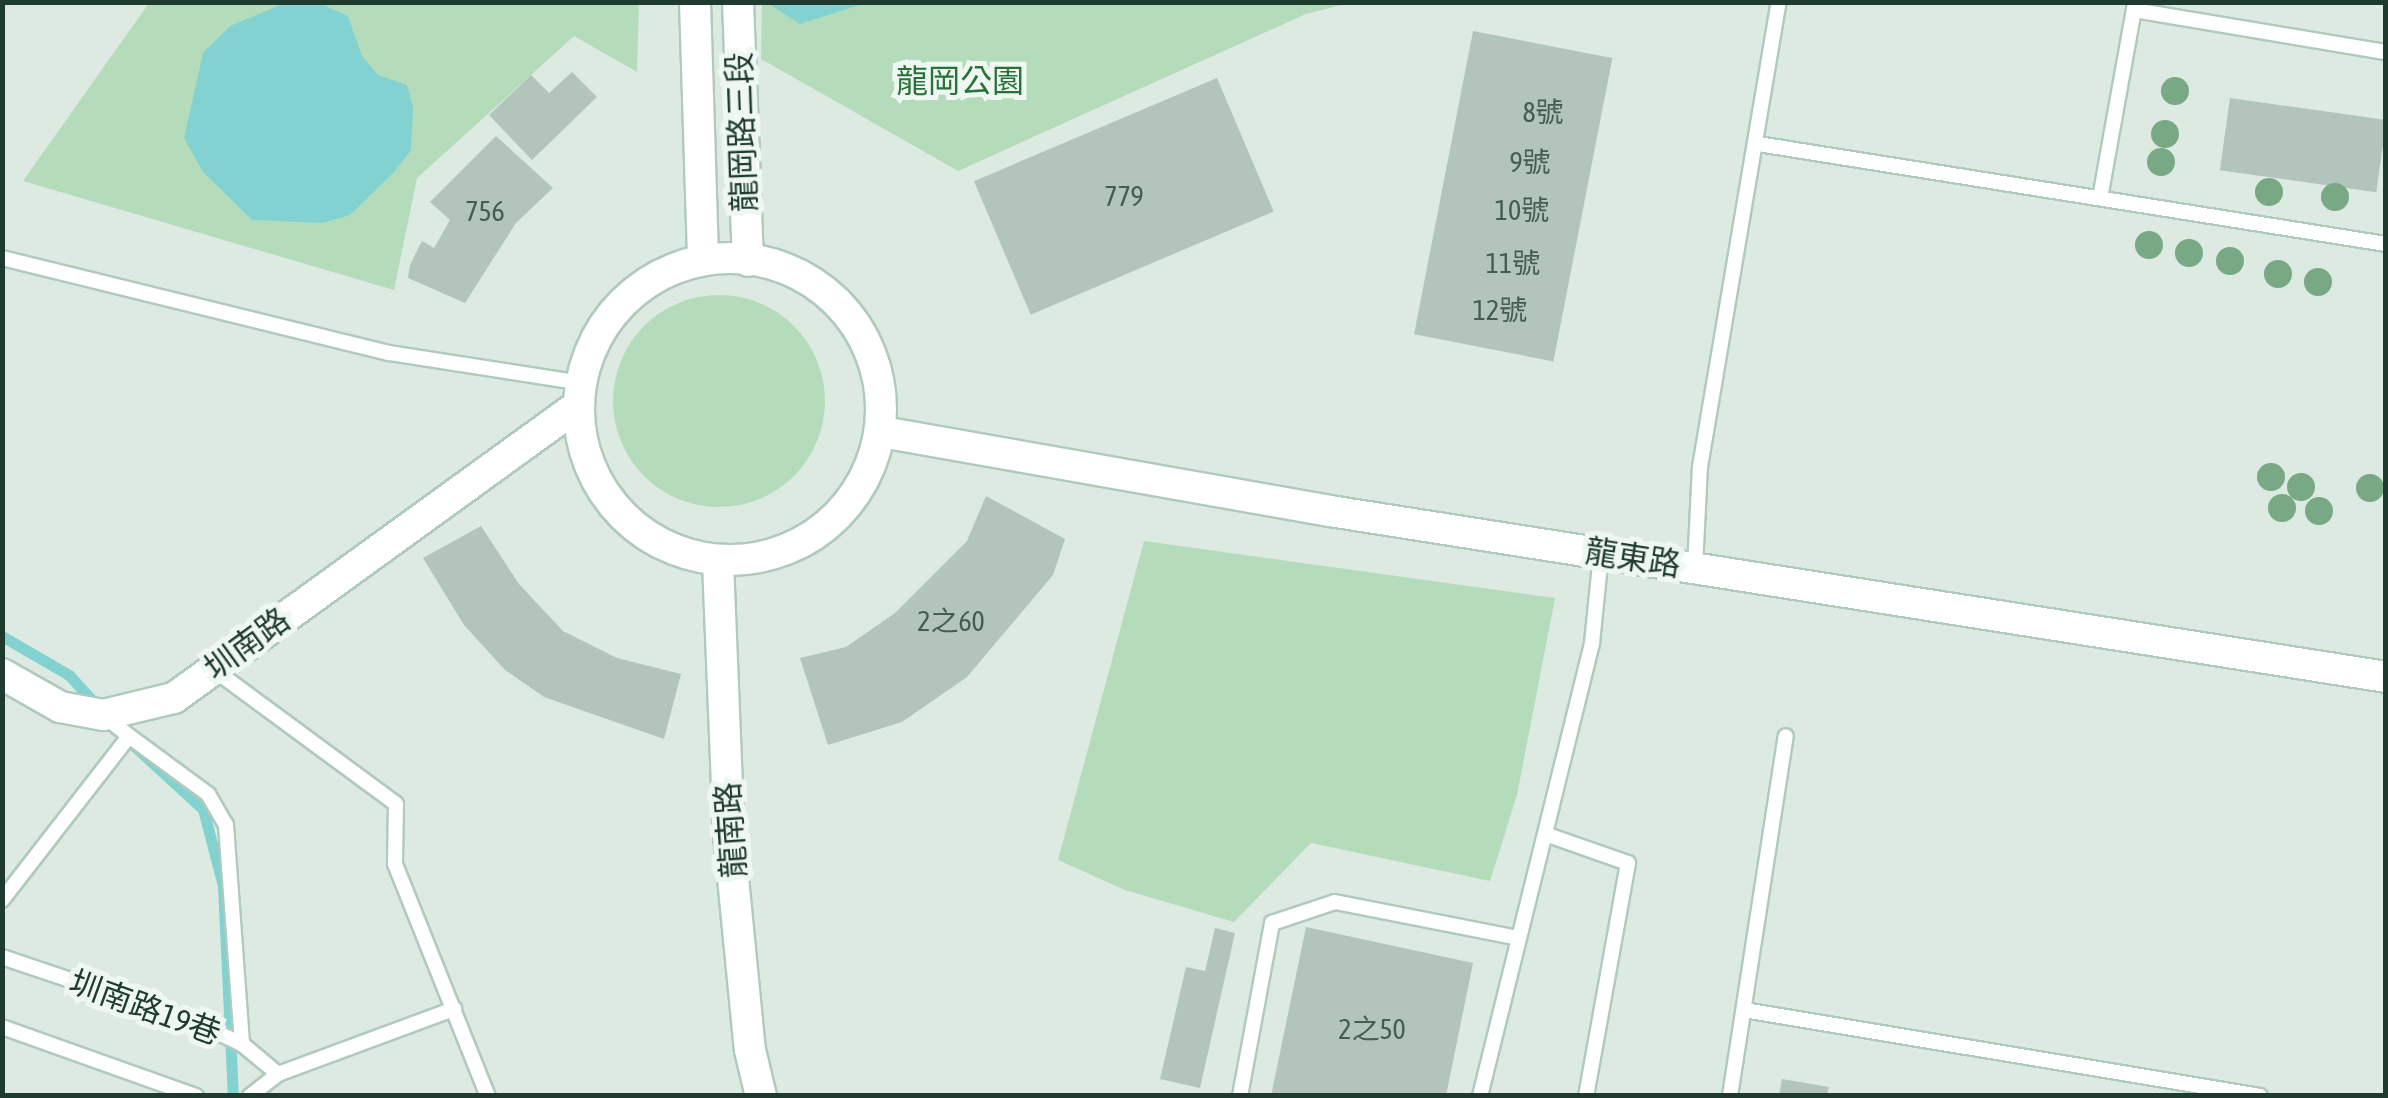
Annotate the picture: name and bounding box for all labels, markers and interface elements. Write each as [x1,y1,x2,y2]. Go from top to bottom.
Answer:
street label: 龍岡路三段 [720,51,764,213]
park label: 龍岡公園 [896,62,1024,100]
house number: 8號 [1522,95,1564,129]
house number: 9號 [1509,145,1551,179]
house number: 779 [1104,179,1144,213]
house number: 10號 [1495,193,1549,227]
house number: 756 [465,194,505,228]
house number: 11號 [1486,246,1540,280]
house number: 12號 [1473,293,1527,327]
street label: 龍東路 [1583,532,1683,584]
street label: 圳南路 [197,600,297,688]
house number: 2之60 [917,604,985,638]
street label: 龍南路 [708,781,754,879]
street label: 圳南路19巷 [64,963,226,1053]
house number: 2之50 [1338,1012,1406,1046]

